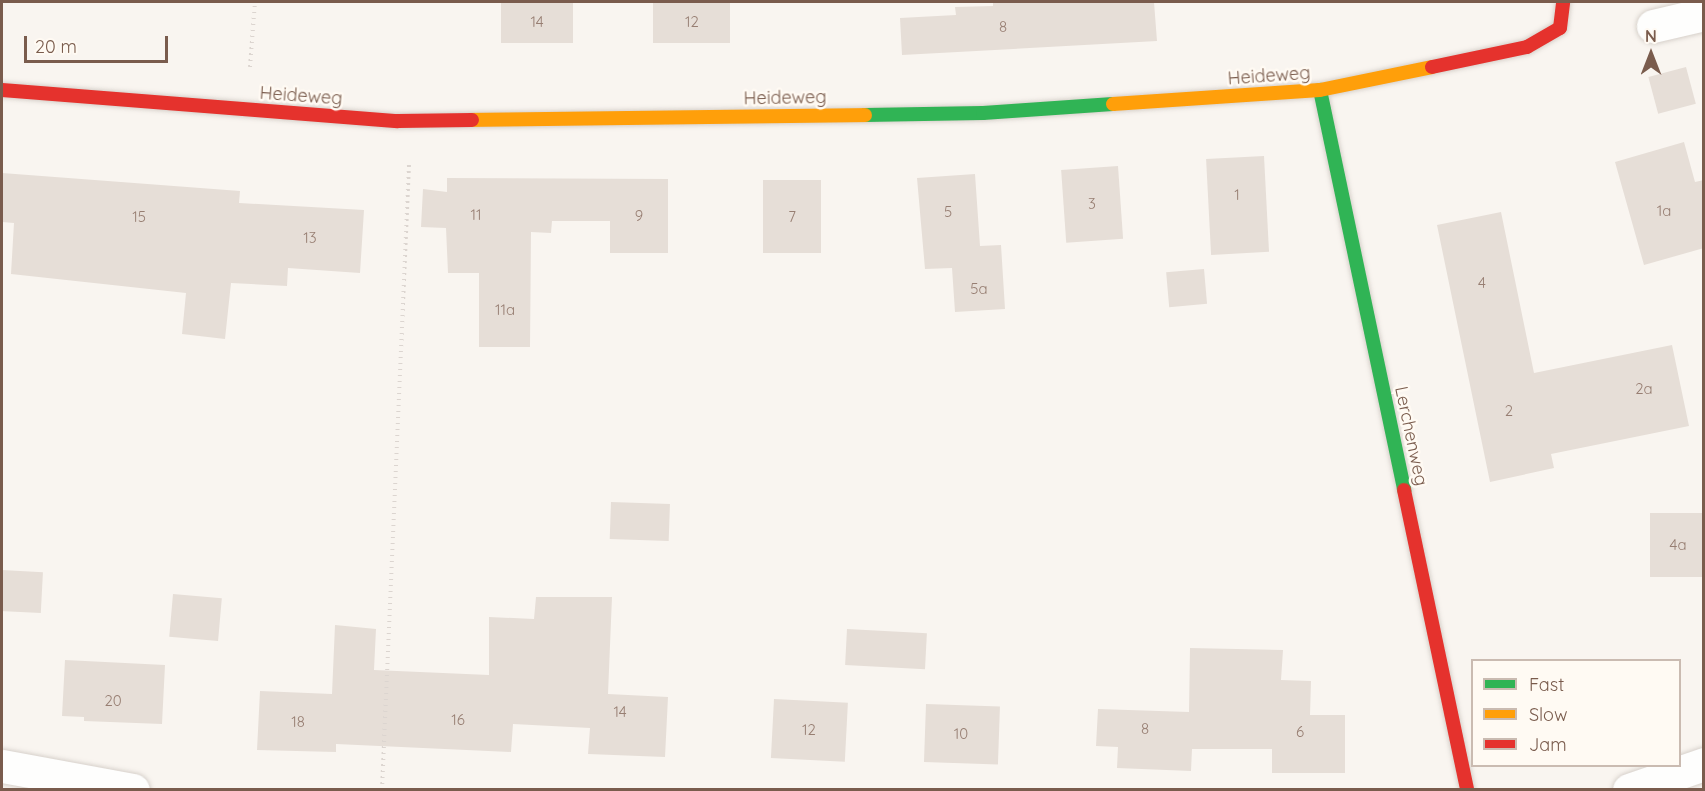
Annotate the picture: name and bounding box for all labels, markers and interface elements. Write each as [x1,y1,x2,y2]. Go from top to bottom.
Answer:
house number: 14 [530,13,544,31]
house number: 12 [685,13,699,31]
house number: 8 [999,18,1007,36]
scale bar [27,24,171,62]
north arrow [1621,24,1681,84]
text: N [1645,26,1657,46]
text: 20 m [35,35,77,58]
street label: Heideweg [1227,62,1311,90]
street label: Heideweg [259,82,343,110]
street label: Heideweg [743,86,827,110]
house number: 1 [1234,186,1240,204]
house number: 3 [1088,195,1096,213]
house number: 1a [1657,202,1671,220]
house number: 5 [944,203,952,221]
house number: 11 [470,206,482,224]
house number: 9 [635,207,643,225]
house number: 15 [132,208,146,226]
house number: 7 [788,208,796,226]
house number: 13 [303,229,317,247]
house number: 4 [1478,274,1486,292]
house number: 5a [970,280,988,298]
house number: 11a [495,301,515,319]
house number: 2a [1635,380,1653,398]
street label: Lerchenweg [1390,384,1432,488]
house number: 2 [1505,402,1513,420]
house number: 4a [1670,536,1686,554]
legend [1471,659,1681,767]
text: Fast [1529,673,1564,696]
house number: 20 [104,692,122,710]
house number: 14 [613,703,627,721]
text: Slow [1529,703,1567,726]
house number: 16 [451,711,465,729]
house number: 18 [291,713,305,731]
house number: 8 [1141,720,1149,738]
house number: 12 [802,721,816,739]
house number: 6 [1296,723,1304,741]
house number: 10 [954,725,968,743]
text: Jam [1529,733,1567,756]

